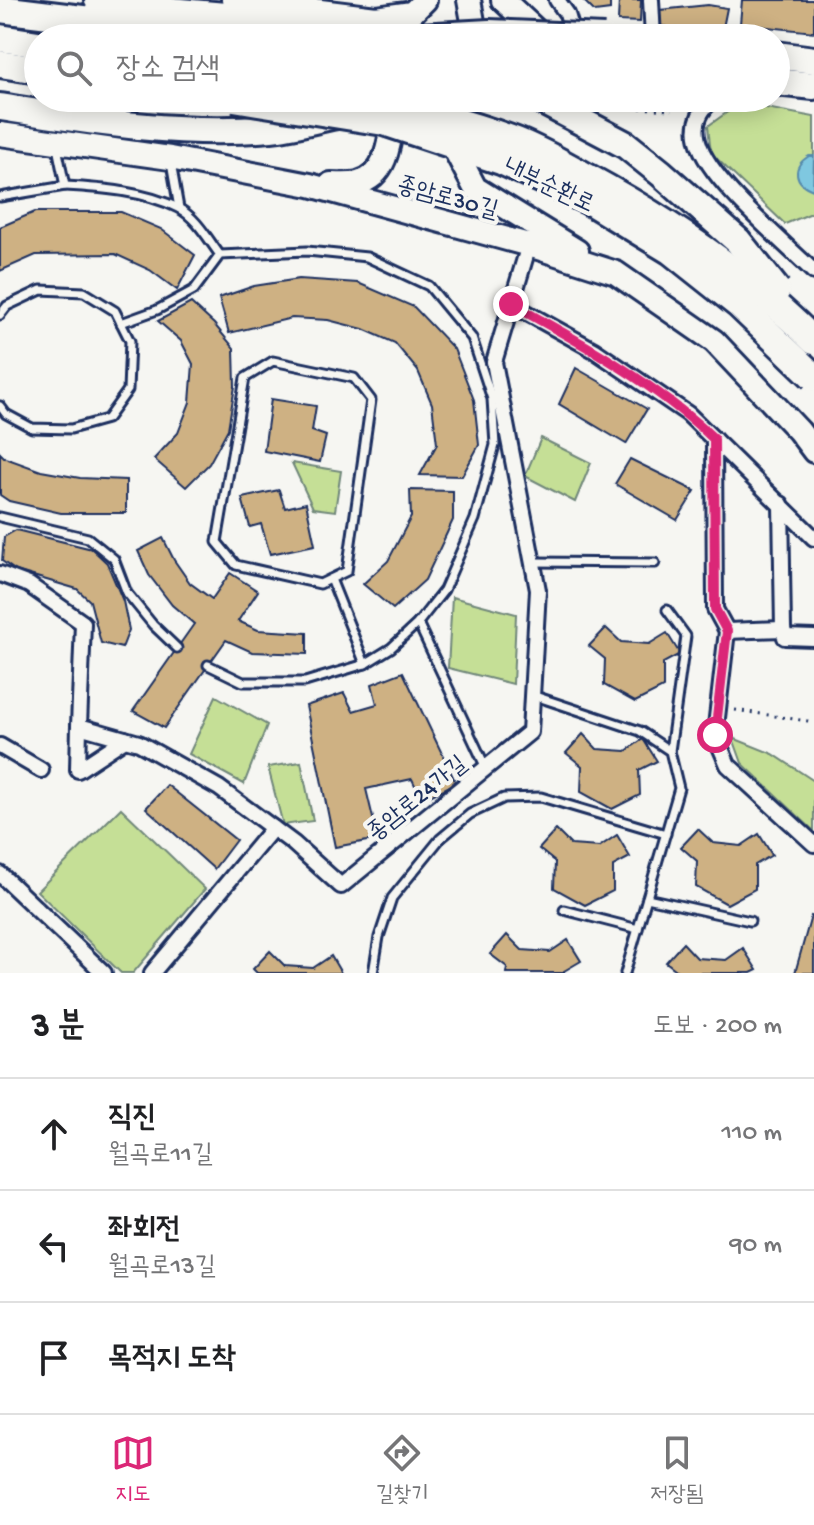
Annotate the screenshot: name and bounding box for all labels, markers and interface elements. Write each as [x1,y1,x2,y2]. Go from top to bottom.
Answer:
search box [24,24,790,112]
icon: search [52,46,96,90]
text: 장소 검색 [116,53,220,88]
street label: 내부순환로 [499,154,598,221]
street label: 종암로30길 [393,172,501,227]
route end [493,286,529,322]
route start [697,717,733,753]
street label: 종암로24가길 [363,751,474,849]
text: 3 분 [32,1008,85,1048]
text: 도보 · 200 m [653,1012,782,1043]
text: 직진 [108,1102,156,1137]
icon: ahead [32,1112,76,1156]
text: 110 m [722,1119,782,1150]
text: 월곡로11길 [108,1141,213,1172]
text: 좌회전 [108,1214,180,1249]
icon: left [32,1224,76,1268]
text: 90 m [730,1231,782,1262]
text: 월곡로13길 [108,1253,216,1284]
icon: arrive [32,1336,76,1380]
text: 목적지 도착 [108,1343,236,1378]
tab: 지도 [111,1431,155,1509]
tab: 길찾기 [376,1431,429,1509]
tab: 저장됨 [650,1431,703,1509]

